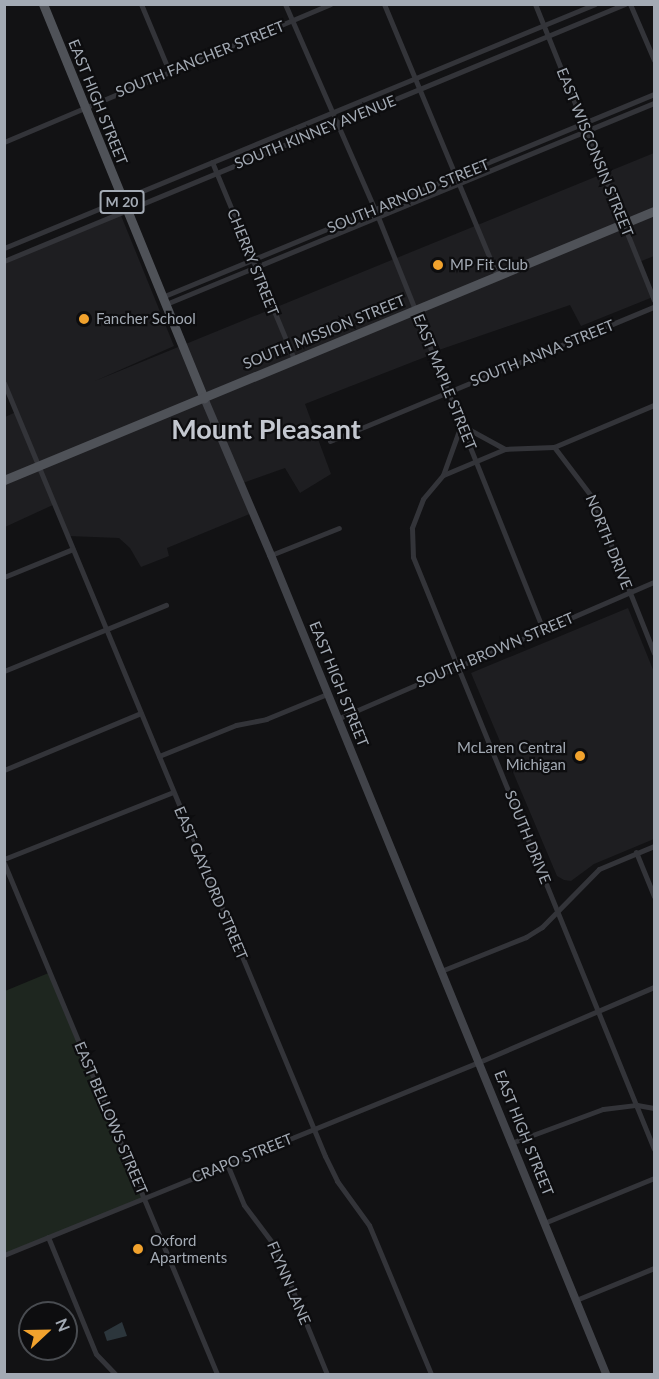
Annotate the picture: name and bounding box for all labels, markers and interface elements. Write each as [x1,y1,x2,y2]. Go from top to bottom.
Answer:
street label: SOUTH FANCHER STREET [113,17,287,101]
street label: EAST HIGH STREET [65,36,131,168]
street label: EAST WISCONSIN STREET [553,65,637,239]
street label: SOUTH KINNEY AVENUE [231,91,399,173]
street label: SOUTH ARNOLD STREET [324,155,492,237]
road number: M 20 [100,191,144,213]
street label: CHERRY STREET [223,206,283,318]
place label: MP Fit Club [450,256,528,274]
marker: MP Fit Club [431,258,445,272]
street label: SOUTH MISSION STREET [240,291,408,373]
place label: Fancher School [96,310,196,328]
street label: EAST MAPLE STREET [409,311,481,453]
marker: Fancher School [77,312,91,326]
street label: SOUTH ANNA STREET [467,316,617,390]
district label: Mount Pleasant [171,413,361,445]
street label: NORTH DRIVE [582,492,636,592]
street label: SOUTH BROWN STREET [413,609,577,691]
street label: EAST HIGH STREET [306,618,372,750]
place label: McLaren Central Michigan [457,738,566,773]
marker: McLaren Central Michigan [571,747,589,765]
street label: SOUTH DRIVE [501,788,555,886]
street label: EAST GAYLORD STREET [170,803,252,963]
street label: EAST BELLOWS STREET [71,1039,151,1197]
street label: EAST HIGH STREET [491,1067,557,1199]
street label: CRAPO STREET [189,1130,295,1186]
place label: Oxford Apartments [150,1231,227,1266]
street label: FLYNN LANE [263,1239,315,1327]
marker: Oxford Apartments [131,1242,145,1256]
north arrow [18,1301,78,1361]
text: N [52,1316,74,1334]

